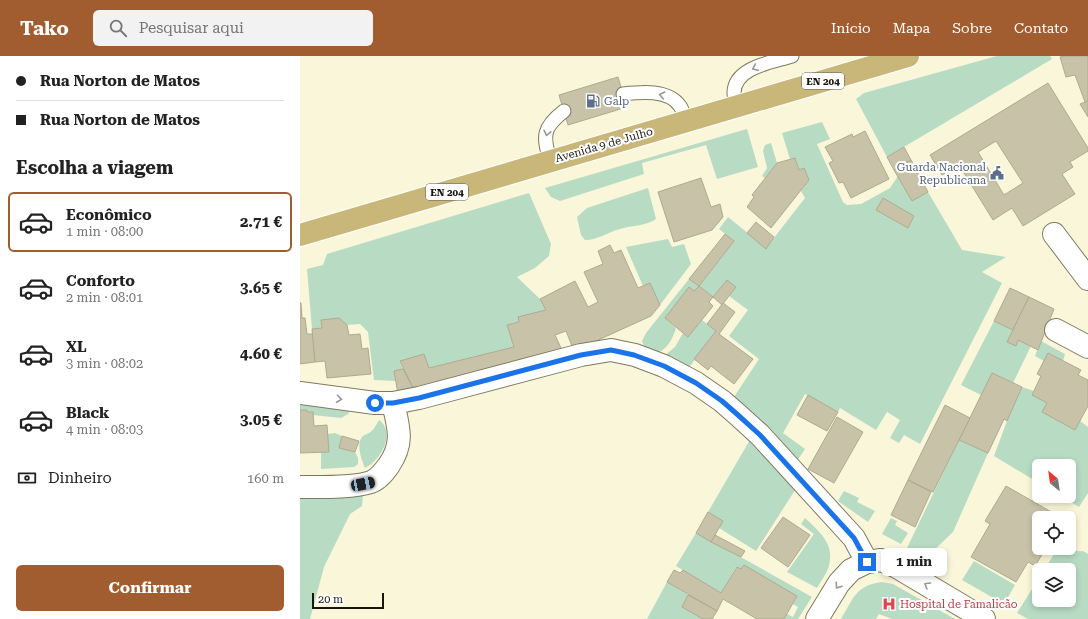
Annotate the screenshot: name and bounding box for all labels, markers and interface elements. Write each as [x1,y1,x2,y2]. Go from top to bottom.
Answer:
search box [93,10,373,46]
text: Tako [20,17,69,40]
icon: search [107,17,129,39]
text: Pesquisar aqui [139,19,244,37]
text: Início [831,20,871,36]
text: Mapa [893,20,930,36]
text: Sobre [952,20,992,36]
text: Contato [1014,20,1068,36]
one-way arrow [752,63,759,71]
text: Rua Norton de Matos [40,72,200,90]
road number: EN 204 [802,73,844,89]
one-way arrow [658,92,665,100]
fuel station icon: Galp [585,93,601,109]
place label: Galp [604,95,629,108]
text: Rua Norton de Matos [40,111,200,129]
street label: Avenida 9 de Julho [554,125,655,165]
one-way arrow [544,130,552,137]
text: Escolha a viagem [16,157,173,178]
place label: Guarda Nacional Republicana [897,161,987,187]
public building icon: Guarda Nacional Republicana [989,165,1005,181]
road number: EN 204 [426,184,468,200]
icon: car [18,204,54,240]
text: Econômico [66,206,152,224]
text: 2.71 € [240,213,282,231]
text: 1 min · 08:00 [66,224,143,239]
icon: car [18,270,54,306]
text: Conforto [66,272,135,290]
text: 3.65 € [240,279,282,297]
text: 2 min · 08:01 [66,290,143,305]
icon: car [18,336,54,372]
text: XL [66,338,87,356]
text: 4.60 € [240,345,282,363]
text: 3 min · 08:02 [66,356,143,371]
one-way arrow [336,394,342,403]
route start [366,394,384,412]
icon: car [18,402,54,438]
text: Black [66,404,109,422]
text: 3.05 € [240,411,282,429]
text: 4 min · 08:03 [66,422,143,437]
north arrow [1032,459,1076,503]
map controls [1032,459,1076,607]
icon: cash [16,467,38,489]
text: Dinheiro [48,469,112,487]
text: 160 m [247,471,284,486]
car [350,476,376,492]
button: locate [1032,511,1076,555]
callout: 1 min [881,548,947,576]
route end [858,553,876,571]
text: 1 min [896,554,932,569]
button: layers [1032,563,1076,607]
button: Confirmar [16,565,284,611]
one-way arrow [835,582,843,589]
one-way arrow [924,582,931,589]
scale bar [312,591,384,610]
text: 20 m [318,593,343,606]
hospital icon: Hospital de Famalicão [881,596,897,612]
place label: Hospital de Famalicão [900,598,1018,611]

